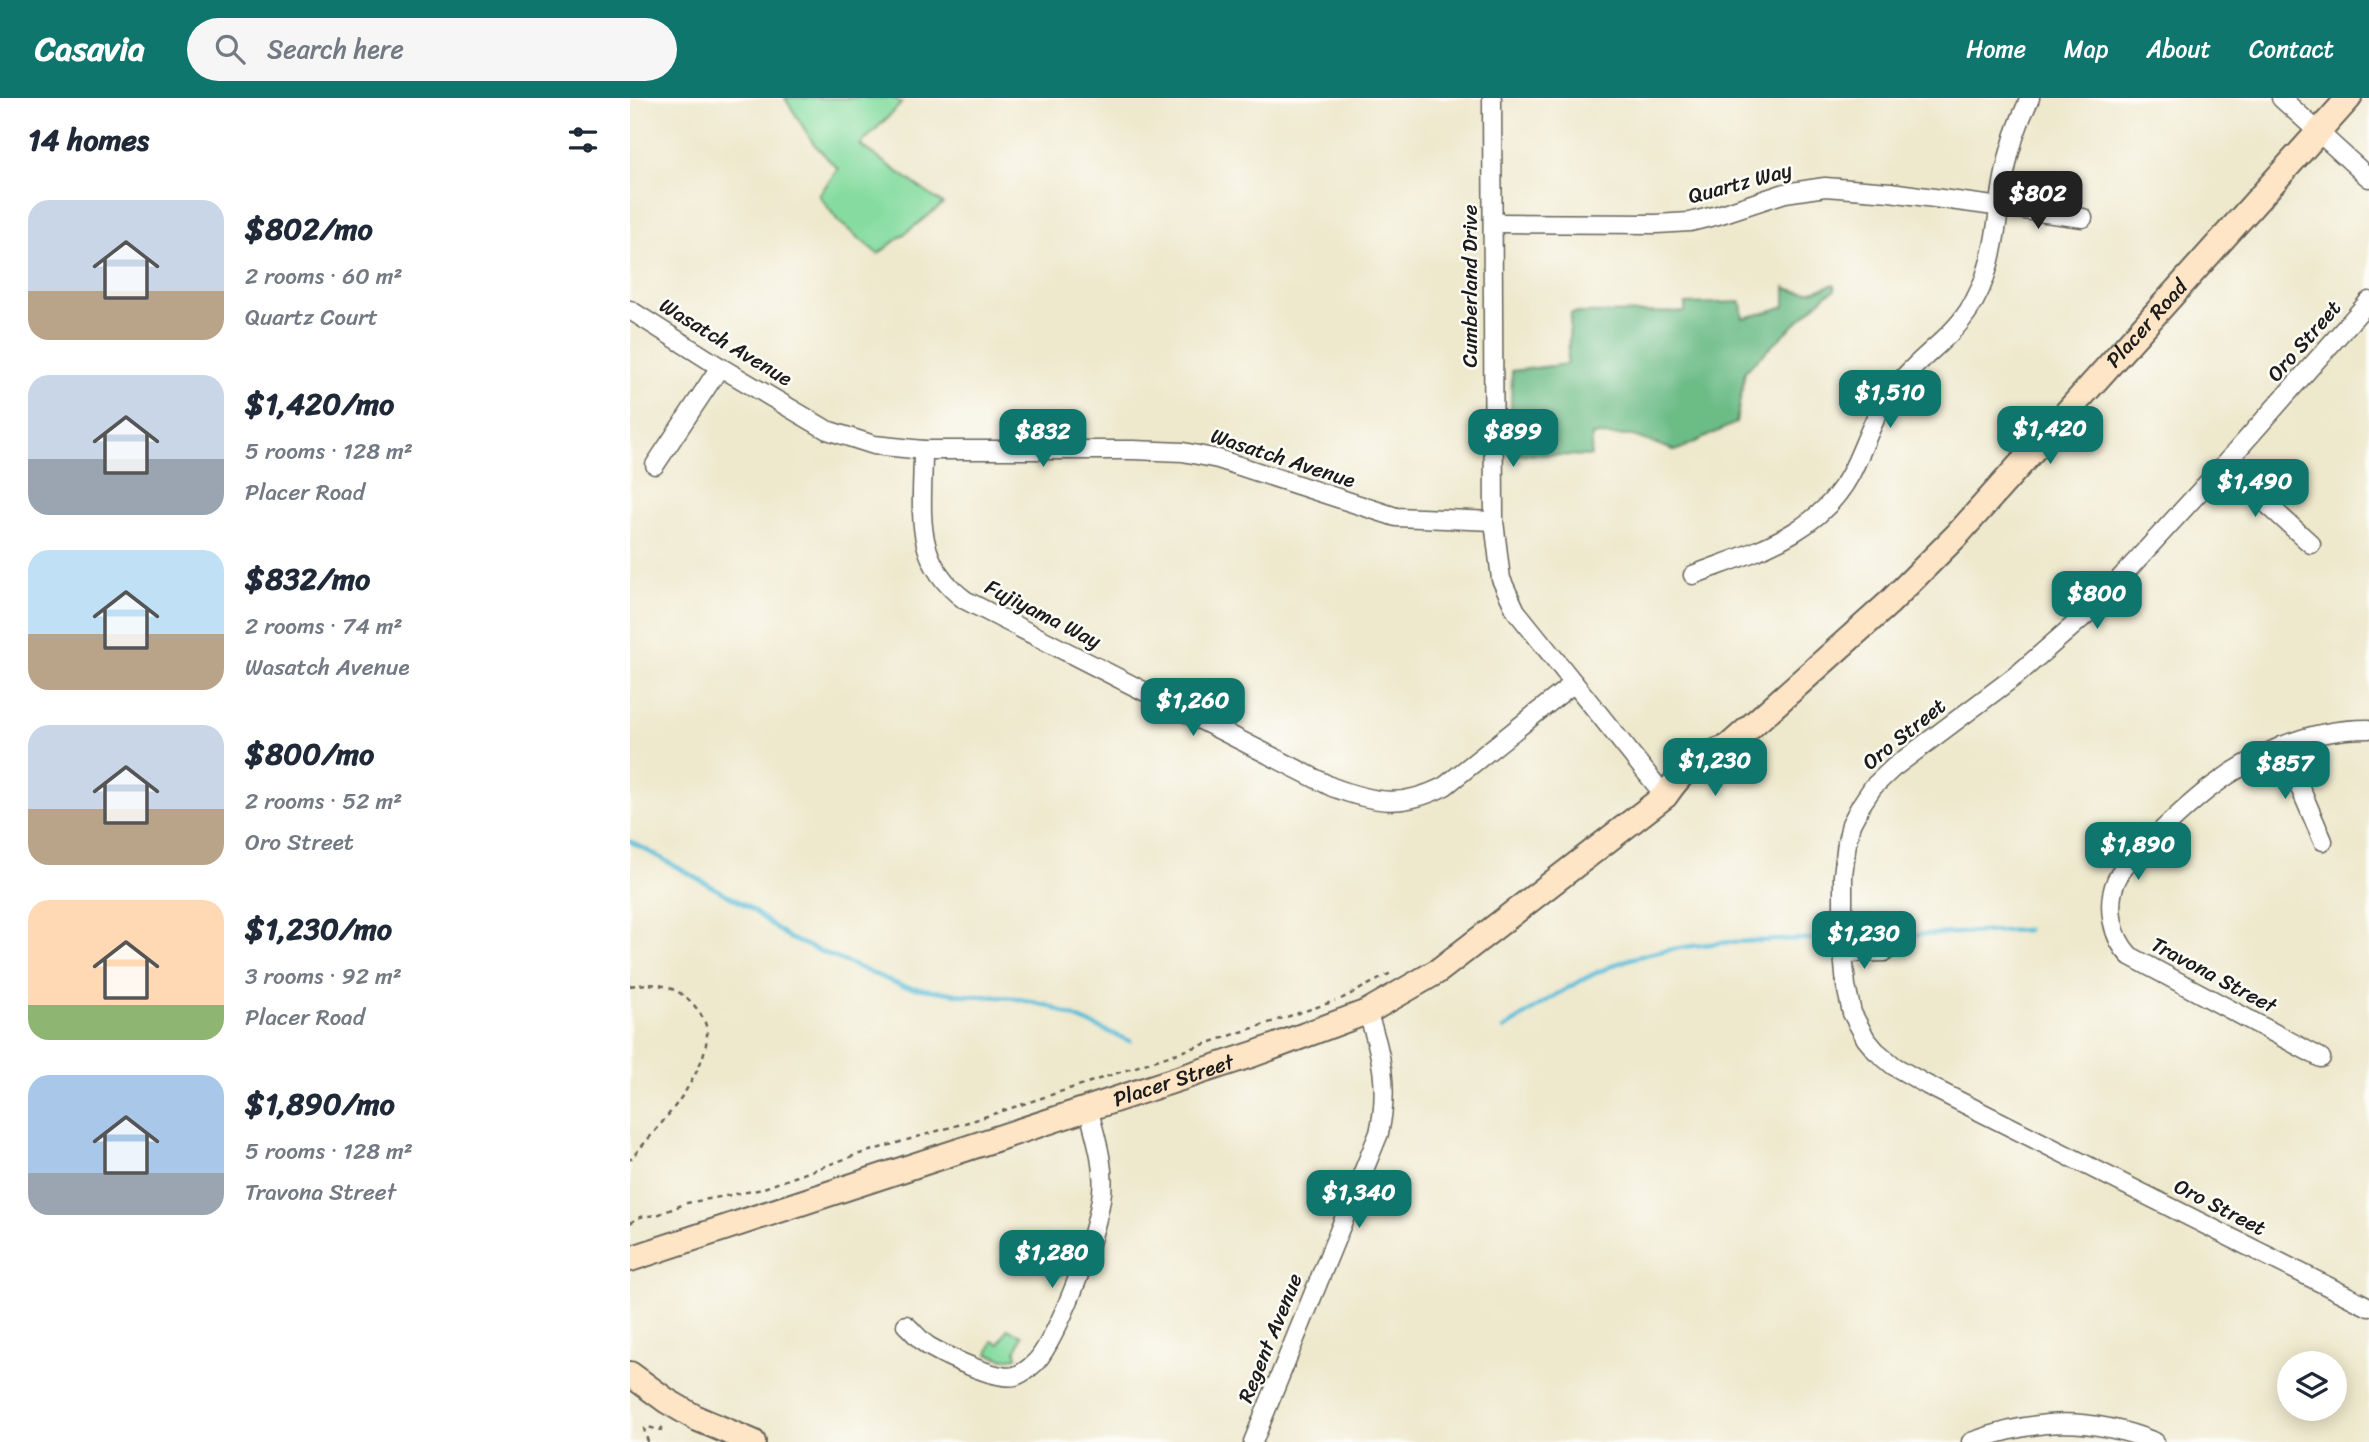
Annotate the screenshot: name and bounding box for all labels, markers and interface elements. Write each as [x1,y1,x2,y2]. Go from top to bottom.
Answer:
search box [187,18,677,81]
text: Casavia [35,20,145,78]
text: Search here [267,26,404,72]
text: Home [1966,28,2026,70]
text: Map [2064,28,2108,70]
text: About [2146,28,2211,70]
text: Contact [2249,28,2334,70]
icon: search [211,30,249,68]
text: 14 homes [28,113,149,167]
icon: filters [564,121,602,159]
street label: Quartz Way [1684,151,1796,215]
pin: $802 [1997,172,2079,231]
text: $802 [2009,173,2067,214]
text: $802/mo [245,202,373,256]
street label: Cumberland Drive [1451,204,1489,368]
icon: home [84,228,168,312]
text: 2 rooms · 60 m² [245,256,403,297]
street label: Placer Road [2096,269,2199,377]
street label: Wasatch Avenue [652,287,800,397]
street label: Oro Street [2257,291,2351,391]
text: Quartz Court [245,297,378,338]
pin: $1,510 [1833,370,1947,430]
text: $1,510 [1855,372,1925,413]
text: $1,420/mo [245,377,394,431]
icon: home [84,403,168,487]
pin: $1,420 [1993,406,2107,466]
text: $1,420 [2013,408,2087,449]
pin: $832 [1002,410,1084,469]
pin: $899 [1472,410,1554,469]
text: $832 [1015,411,1071,452]
text: $899 [1484,411,1542,452]
street label: Wasatch Avenue [1206,417,1360,499]
text: 5 rooms · 128 m² [245,431,413,472]
pin: $1,490 [2198,460,2312,519]
text: $1,490 [2218,461,2292,502]
text: Placer Road [245,472,365,513]
text: $832/mo [245,552,370,606]
street label: Fujiyama Way [978,568,1108,660]
pin: $800 [2056,572,2138,631]
text: $800 [2068,573,2126,614]
icon: home [84,578,168,662]
text: 2 rooms · 74 m² [245,606,402,647]
text: Wasatch Avenue [245,647,409,688]
pin: $1,260 [1136,678,1250,738]
text: $1,260 [1157,680,1229,721]
street label: Oro Street [1853,688,1955,780]
text: $800/mo [245,727,374,781]
pin: $1,230 [1658,738,1772,798]
text: $1,230 [1679,740,1751,781]
pin: $857 [2244,742,2326,801]
text: $857 [2257,743,2313,784]
icon: home [84,753,168,837]
text: 2 rooms · 52 m² [245,781,402,822]
text: Oro Street [245,822,354,863]
pin: $1,890 [2081,822,2195,882]
text: $1,890 [2101,824,2175,865]
text: $1,230/mo [245,902,392,956]
pin: $1,230 [1807,912,1921,971]
text: $1,230 [1828,913,1900,954]
street label: Travona Street [2144,926,2285,1025]
icon: home [84,928,168,1012]
text: 3 rooms · 92 m² [245,956,402,997]
text: Placer Road [245,997,365,1038]
street label: Placer Street [1108,1042,1240,1118]
text: $1,890/mo [245,1077,395,1131]
icon: home [84,1103,168,1187]
text: 5 rooms · 128 m² [245,1131,413,1172]
street label: Oro Street [2167,1168,2273,1246]
pin: $1,340 [1302,1170,1416,1230]
text: Travona Street [245,1172,396,1213]
text: $1,340 [1322,1172,1396,1213]
pin: $1,280 [995,1230,1109,1290]
text: $1,280 [1015,1232,1089,1273]
street label: Regent Avenue [1227,1267,1313,1409]
map controls [2277,1351,2347,1421]
button: layers [2277,1351,2347,1421]

